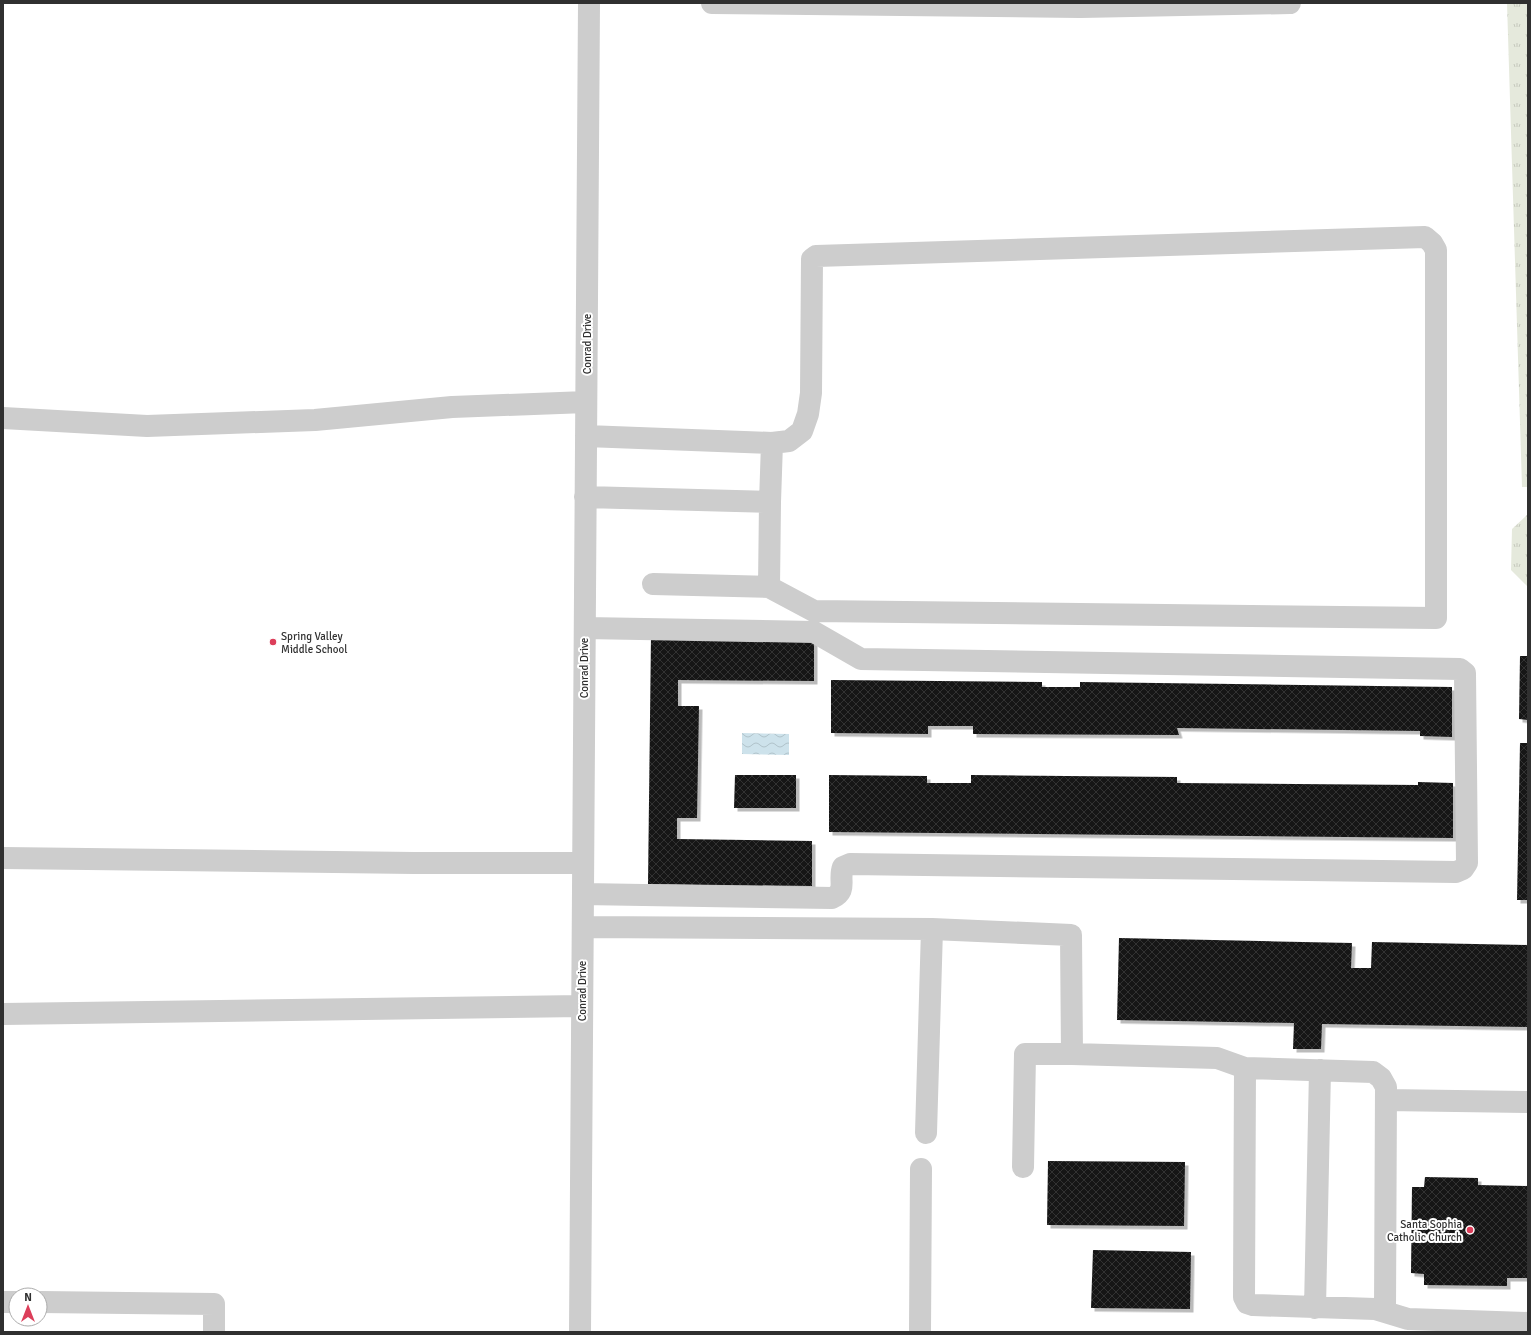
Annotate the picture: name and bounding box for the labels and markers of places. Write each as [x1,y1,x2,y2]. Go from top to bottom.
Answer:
place label: Spring Valley Middle School [281,630,348,656]
marker: Spring Valley Middle School [268,637,278,647]
place label: Santa Sophia Catholic Church [1387,1218,1462,1244]
marker: Santa Sophia Catholic Church [1465,1225,1475,1235]

